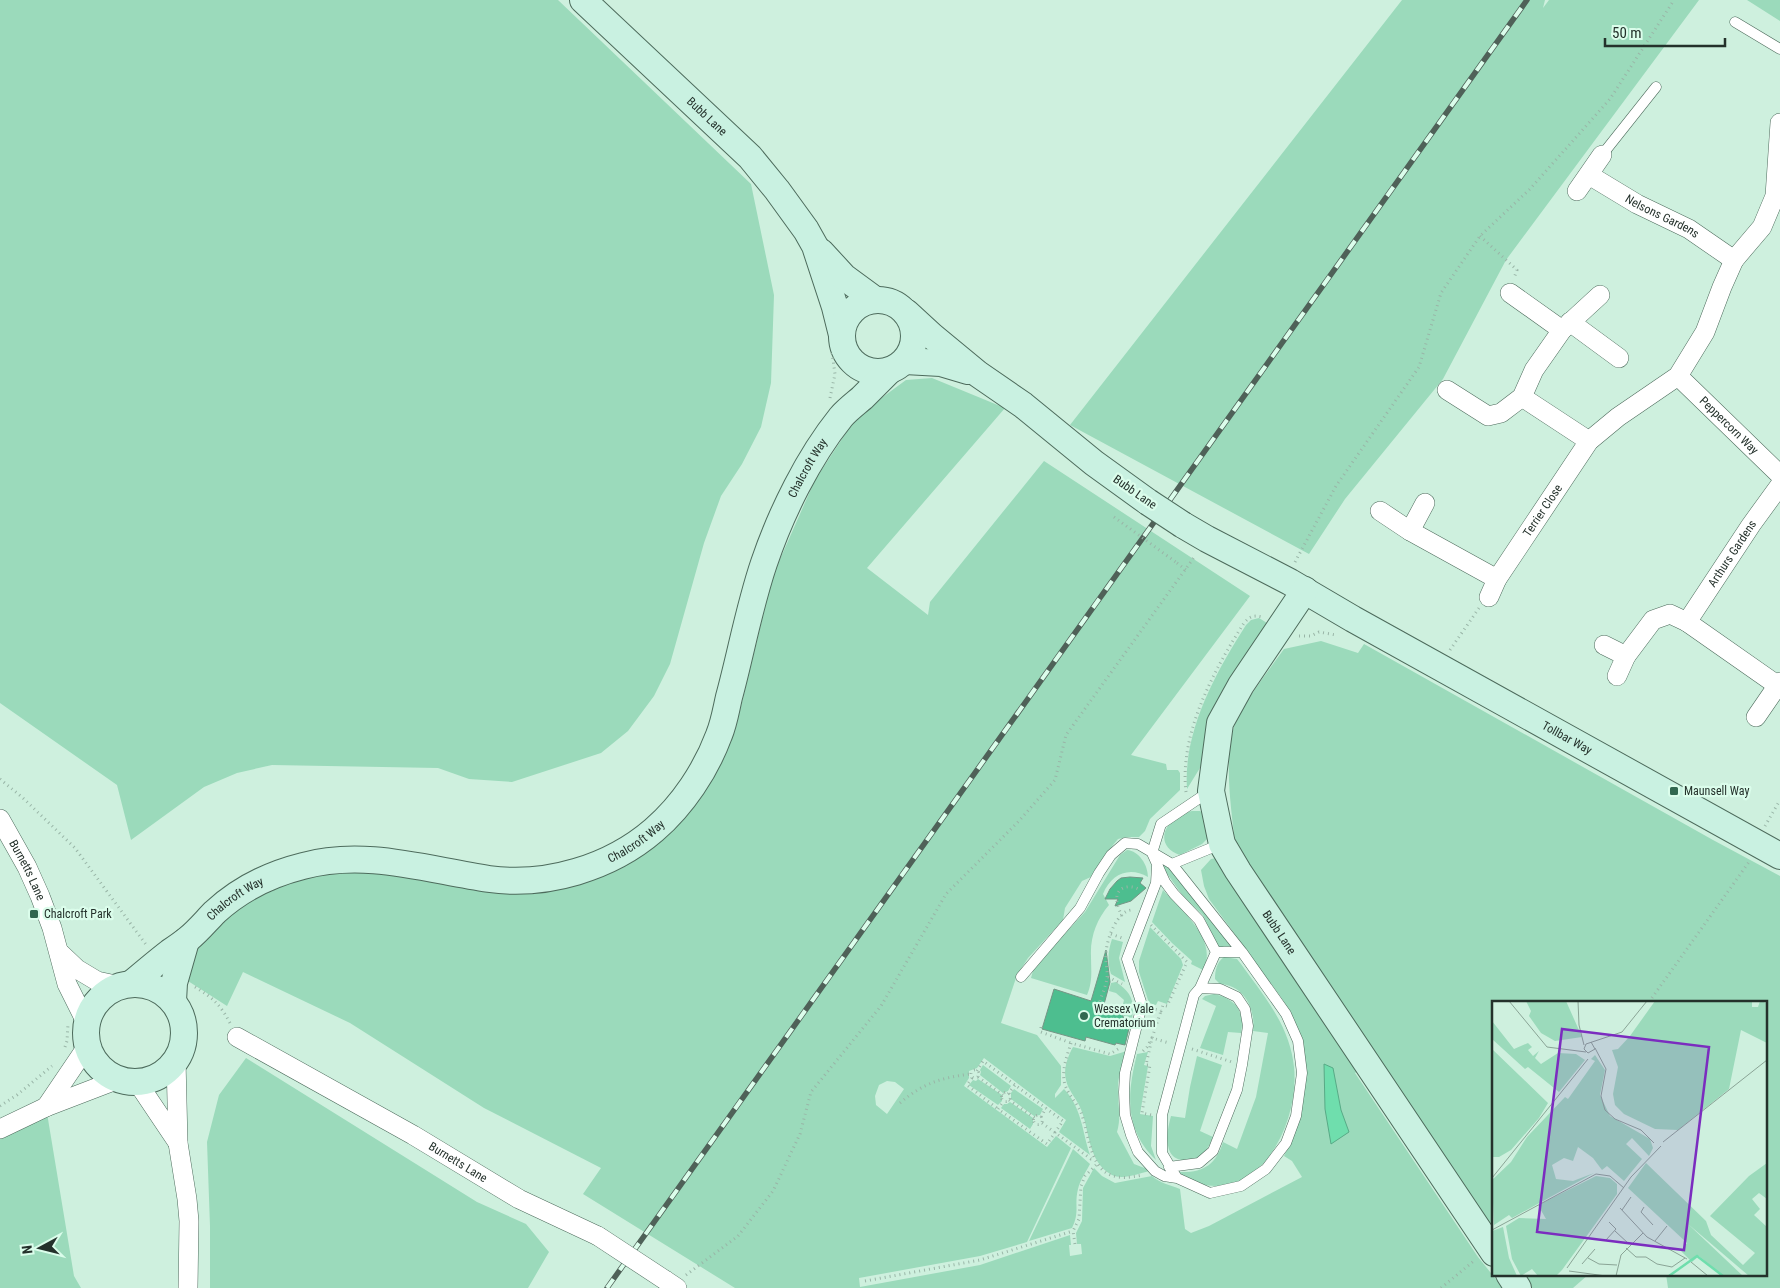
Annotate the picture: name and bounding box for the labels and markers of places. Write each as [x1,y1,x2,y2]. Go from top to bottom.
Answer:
place label: Maunsell Way [1684,784,1749,798]
marker: Maunsell Way [1668,785,1680,797]
place label: Chalcroft Park [44,907,112,921]
marker: Chalcroft Park [28,908,40,920]
place label: Wessex Vale Crematorium [1094,1002,1155,1030]
marker: Wessex Vale Crematorium [1078,1010,1090,1022]

